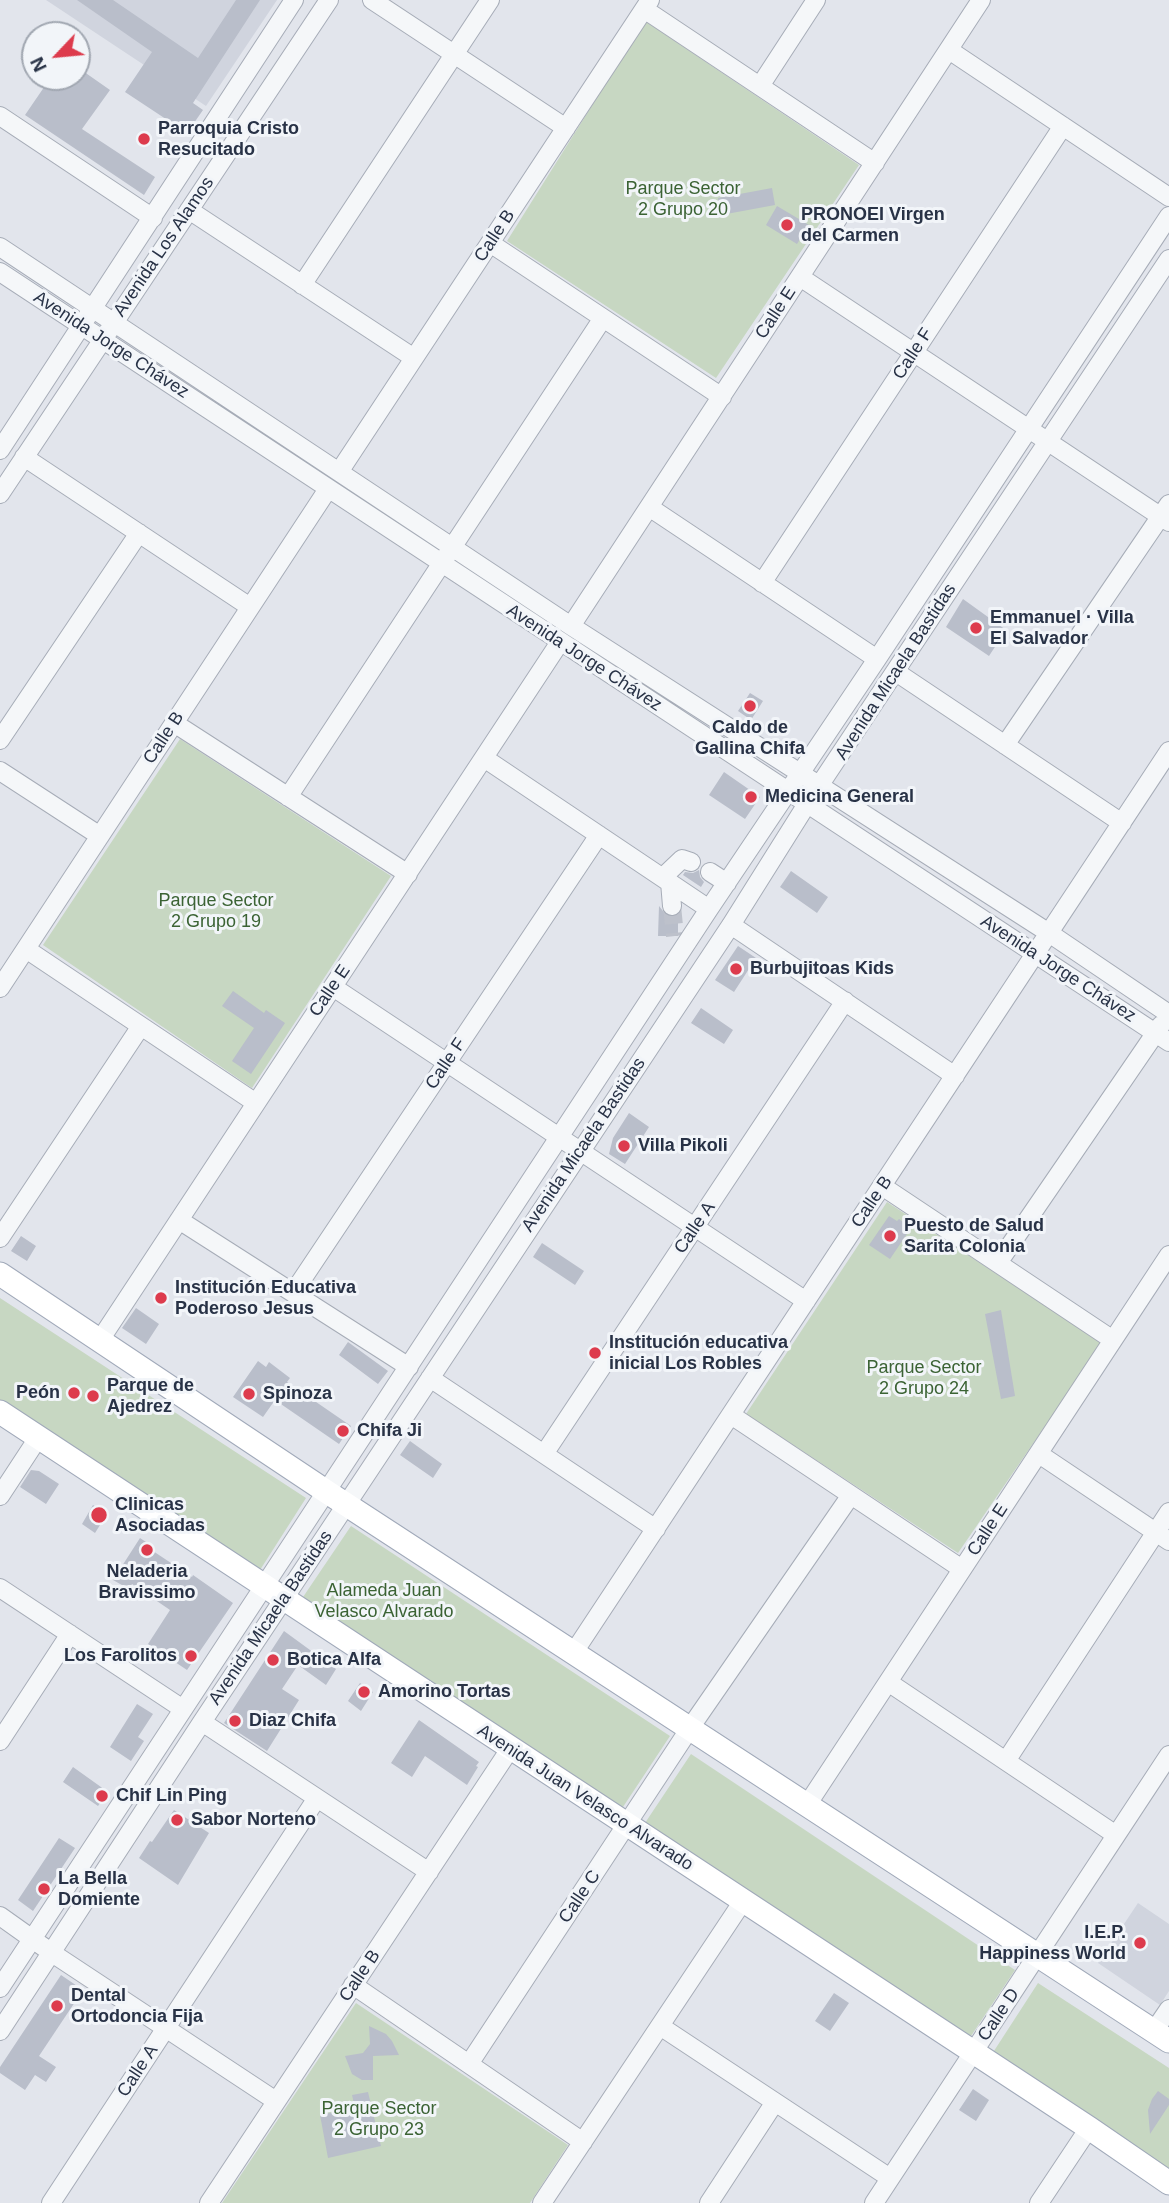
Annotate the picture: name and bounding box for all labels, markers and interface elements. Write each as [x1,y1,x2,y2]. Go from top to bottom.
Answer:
north arrow [21,21,91,91]
text: N [26,54,51,75]
place label: Parroquia Cristo Resucitado [158,118,299,160]
marker: Parroquia Cristo Resucitado [136,131,152,147]
street label: Avenida Los Alamos [109,173,219,321]
park label: Parque Sector 2 Grupo 20 [625,178,741,220]
place label: PRONOEI Virgen del Carmen [801,204,945,246]
street label: Calle B [470,206,520,266]
marker: PRONOEI Virgen del Carmen [779,217,795,233]
street label: Calle E [751,283,801,343]
street label: Avenida Jorge Chávez [29,287,193,403]
street label: Calle F [888,324,938,384]
street label: Avenida Micaela Bastidas [831,580,961,764]
street label: Avenida Jorge Chávez [502,600,666,716]
place label: Emmanuel · Villa El Salvador [990,607,1134,650]
marker: Emmanuel · Villa El Salvador [968,620,984,636]
marker: Caldo de Gallina Chifa [742,698,758,714]
street label: Calle B [139,708,189,768]
place label: Caldo de Gallina Chifa [695,717,805,760]
place label: Medicina General [765,786,914,808]
marker: Medicina General [743,789,759,805]
park label: Parque Sector 2 Grupo 19 [158,890,274,932]
street label: Avenida Jorge Chávez [976,911,1140,1027]
place label: Burbujitoas Kids [750,958,894,980]
street label: Calle E [305,961,355,1021]
marker: Burbujitoas Kids [728,961,744,977]
street label: Calle F [421,1034,471,1094]
street label: Avenida Micaela Bastidas [518,1054,650,1236]
place label: Villa Pikoli [638,1135,728,1157]
marker: Villa Pikoli [616,1138,632,1154]
street label: Calle B [847,1172,897,1232]
street label: Calle A [670,1198,720,1258]
place label: Puesto de Salud Sarita Colonia [904,1215,1044,1258]
marker: Puesto de Salud Sarita Colonia [882,1228,898,1244]
place label: Institución Educativa Poderoso Jesus [175,1277,356,1320]
marker: Institución Educativa Poderoso Jesus [153,1290,169,1306]
place label: Institución educativa inicial Los Robles [609,1332,788,1374]
marker: Institución educativa inicial Los Robles [587,1345,603,1361]
park label: Parque Sector 2 Grupo 24 [866,1357,982,1400]
place label: Parque de Ajedrez [107,1375,194,1418]
place label: Peón [16,1382,60,1404]
place label: Spinoza [263,1383,332,1405]
marker: Peón [66,1385,82,1401]
marker: Spinoza [241,1386,257,1402]
marker: Parque de Ajedrez [85,1388,101,1404]
place label: Chifa Ji [357,1420,422,1442]
marker: Chifa Ji [335,1423,351,1439]
place label: Clinicas Asociadas [115,1494,205,1536]
street label: Calle E [963,1500,1013,1560]
marker: Clinicas Asociadas [89,1505,109,1525]
street label: Avenida Micaela Bastidas [205,1527,337,1709]
marker: Neladeria Bravissimo [139,1542,155,1558]
place label: Neladeria Bravissimo [98,1561,196,1604]
park label: Alameda Juan Velasco Alvarado [314,1580,454,1622]
place label: Los Farolitos [64,1645,177,1667]
marker: Los Farolitos [183,1648,199,1664]
place label: Botica Alfa [287,1649,381,1671]
marker: Botica Alfa [265,1652,281,1668]
place label: Amorino Tortas [378,1681,511,1703]
marker: Amorino Tortas [356,1684,372,1700]
place label: Diaz Chifa [249,1710,336,1732]
marker: Diaz Chifa [227,1713,243,1729]
street label: Avenida Juan Velasco Alvarado [473,1720,697,1876]
place label: Chif Lin Ping [116,1785,227,1807]
marker: Chif Lin Ping [94,1788,110,1804]
place label: Sabor Norteno [191,1809,316,1831]
marker: Sabor Norteno [169,1812,185,1828]
street label: Calle C [555,1866,605,1928]
place label: La Bella Domiente [58,1868,140,1910]
marker: La Bella Domiente [36,1881,52,1897]
place label: I.E.P. Happiness World [979,1922,1126,1965]
marker: I.E.P. Happiness World [1132,1935,1148,1951]
street label: Calle B [335,1946,385,2006]
street label: Calle D [974,1984,1024,2046]
place label: Dental Ortodoncia Fija [71,1985,203,2028]
marker: Dental Ortodoncia Fija [49,1998,65,2014]
street label: Calle A [113,2041,163,2101]
park label: Parque Sector 2 Grupo 23 [321,2098,437,2140]

